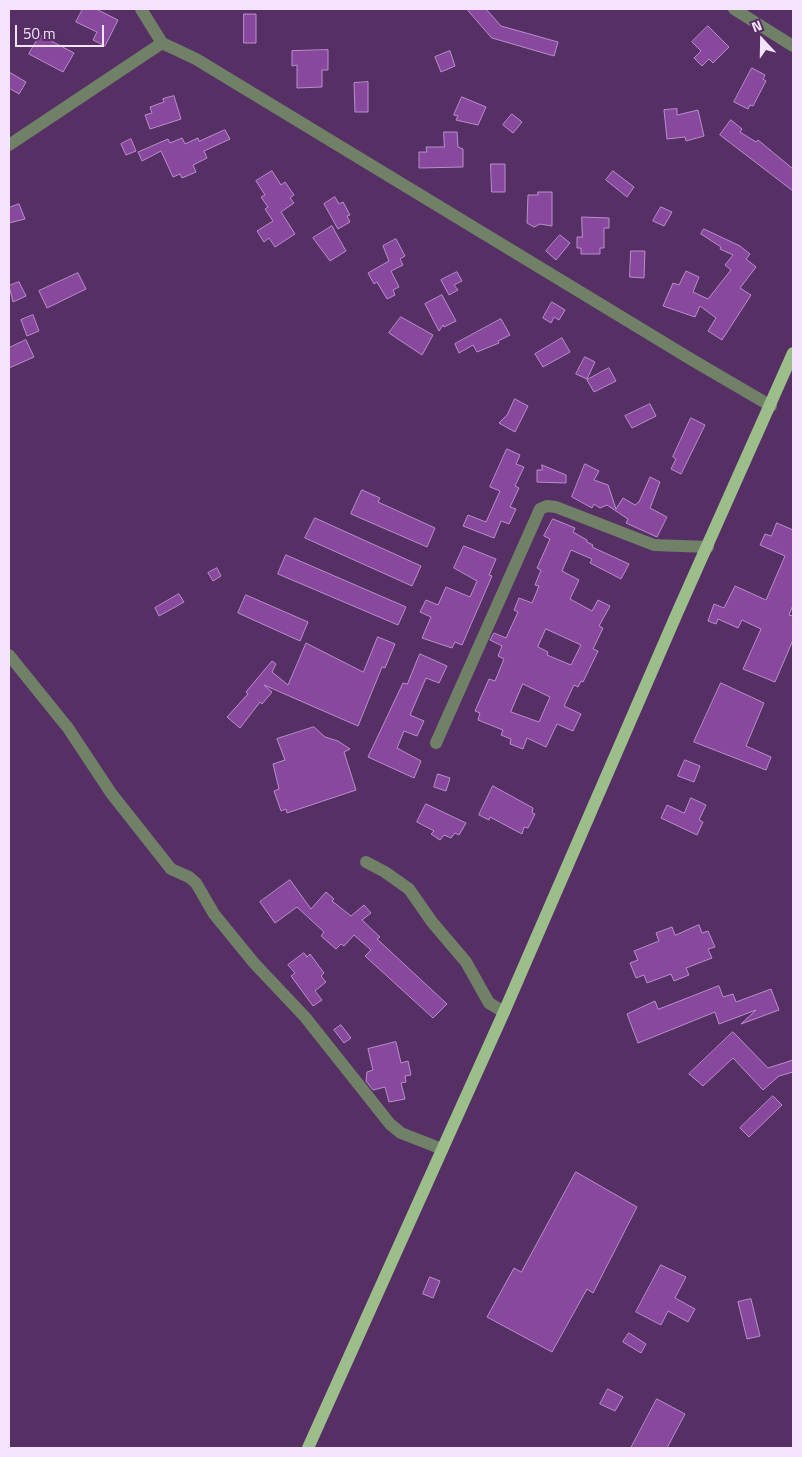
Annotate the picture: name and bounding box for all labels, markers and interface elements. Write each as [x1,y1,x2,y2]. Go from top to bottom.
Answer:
text: N [748,14,765,37]
scale bar [18,15,106,47]
north arrow [737,15,787,65]
text: 50 m [23,22,56,45]

